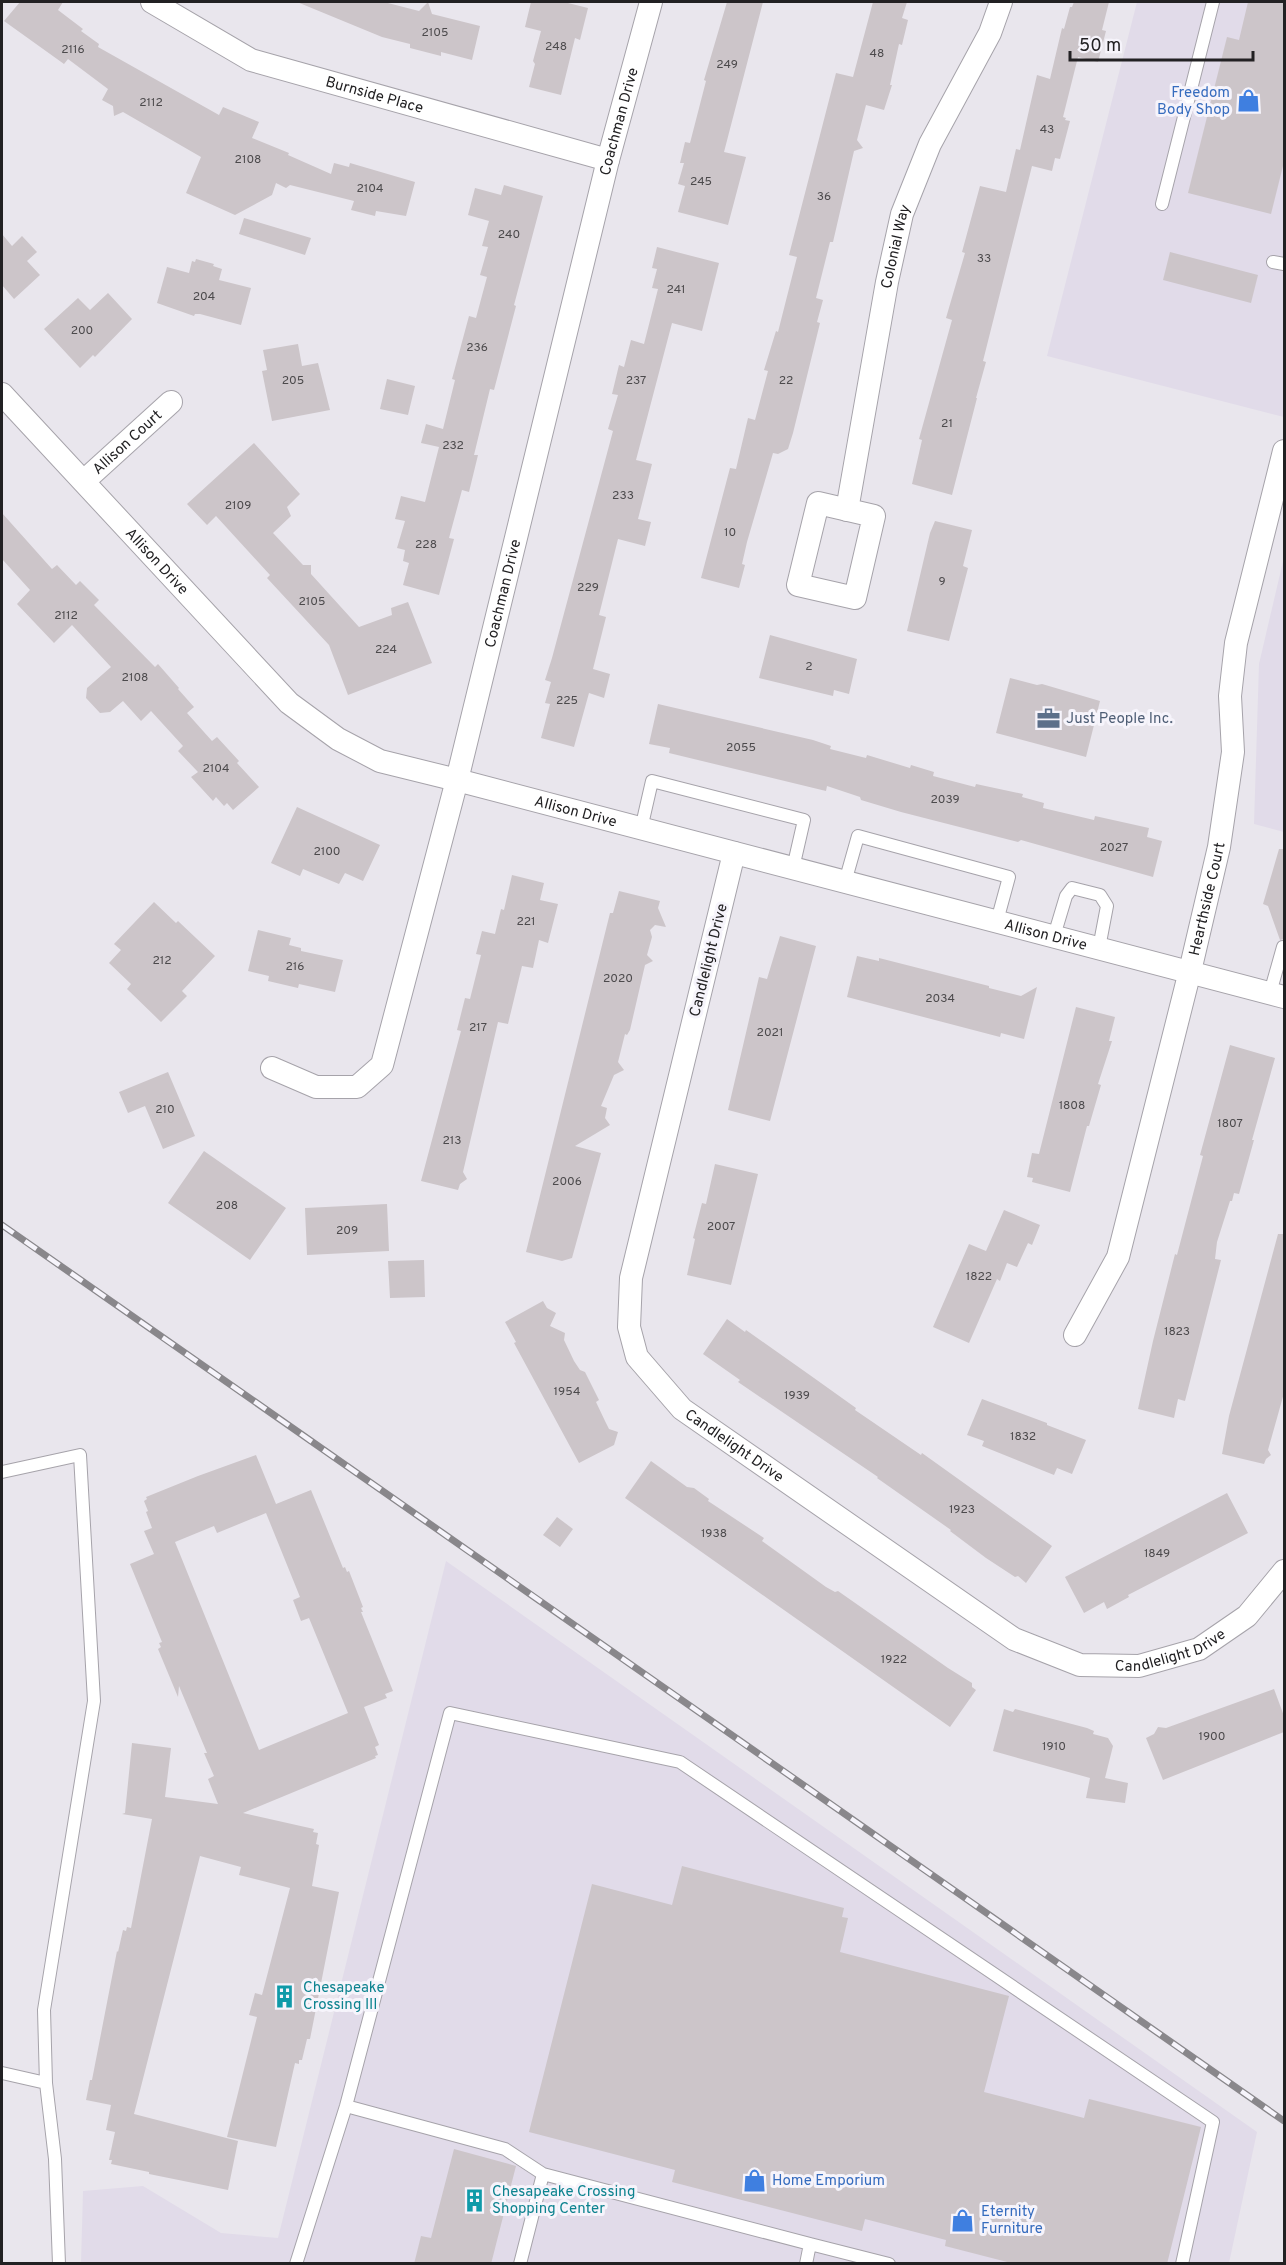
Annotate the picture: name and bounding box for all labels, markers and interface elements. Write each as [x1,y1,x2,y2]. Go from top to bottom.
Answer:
scale bar [1070,24,1253,62]
house number: 2105 [422,25,448,41]
text: 50 m [1079,35,1121,58]
house number: 248 [545,39,567,55]
house number: 2116 [61,42,85,58]
house number: 48 [870,46,884,62]
house number: 249 [716,57,738,73]
street label: Coachman Drive [597,66,644,178]
street label: Burnside Place [323,73,425,119]
place label: Freedom Body Shop [1157,84,1230,120]
shop icon: Freedom Body Shop [1235,88,1261,114]
house number: 2112 [139,95,163,111]
house number: 43 [1040,122,1054,138]
house number: 2108 [235,152,261,168]
house number: 245 [690,174,712,190]
house number: 2104 [357,181,383,197]
house number: 36 [817,189,831,205]
street label: Colonial Way [878,202,916,290]
house number: 240 [498,227,520,243]
house number: 33 [977,251,991,267]
house number: 241 [666,282,686,298]
house number: 204 [193,289,215,305]
house number: 200 [71,323,93,339]
house number: 236 [466,340,488,356]
house number: 205 [282,373,304,389]
house number: 237 [626,373,646,389]
house number: 22 [779,373,793,389]
street label: Allison Court [89,407,167,480]
house number: 21 [941,416,953,432]
house number: 232 [442,438,464,454]
house number: 233 [612,488,634,504]
house number: 2109 [225,498,251,514]
street label: Allison Drive [120,525,192,600]
house number: 10 [724,525,736,541]
house number: 228 [415,537,437,553]
street label: Coachman Drive [482,538,526,650]
house number: 9 [938,574,946,590]
house number: 229 [577,580,599,596]
house number: 2105 [299,594,325,610]
house number: 2112 [54,608,78,624]
house number: 224 [375,642,397,658]
house number: 2 [805,659,813,675]
house number: 2108 [122,670,148,686]
house number: 225 [556,693,578,709]
office icon: Just People Inc. [1035,705,1061,731]
place label: Just People Inc. [1066,710,1173,729]
house number: 2055 [726,740,756,756]
house number: 2104 [203,761,229,777]
house number: 2039 [930,792,960,808]
street label: Allison Drive [532,793,619,833]
house number: 2027 [1100,840,1128,856]
street label: Hearthside Court [1186,841,1231,958]
house number: 2100 [313,844,341,860]
street label: Candlelight Drive [686,902,733,1019]
house number: 221 [516,914,536,930]
street label: Allison Drive [1002,916,1089,956]
house number: 212 [152,953,172,969]
house number: 216 [286,959,304,975]
house number: 2020 [603,971,633,987]
house number: 2034 [925,991,955,1007]
house number: 217 [469,1020,487,1036]
house number: 2021 [757,1025,783,1041]
house number: 1808 [1059,1098,1085,1114]
house number: 210 [155,1102,175,1118]
house number: 1807 [1217,1116,1243,1132]
house number: 213 [442,1133,462,1149]
house number: 2006 [552,1174,582,1190]
house number: 208 [216,1198,238,1214]
house number: 2007 [707,1219,735,1235]
house number: 209 [336,1223,358,1239]
house number: 1822 [966,1269,992,1285]
house number: 1823 [1164,1324,1190,1340]
house number: 1954 [554,1384,580,1400]
house number: 1939 [784,1388,810,1404]
street label: Candlelight Drive [680,1406,787,1487]
house number: 1832 [1010,1429,1036,1445]
house number: 1923 [949,1502,975,1518]
house number: 1938 [701,1526,727,1542]
house number: 1849 [1144,1546,1170,1562]
street label: Candlelight Drive [1115,1626,1230,1677]
house number: 1922 [881,1652,907,1668]
house number: 1900 [1199,1729,1225,1745]
house number: 1910 [1042,1739,1066,1755]
place label: Chesapeake Crossing III [303,1979,384,2015]
building icon: Chesapeake Crossing III [272,1983,298,2009]
shop icon: Home Emporium [741,2167,767,2193]
place label: Home Emporium [772,2172,885,2191]
place label: Chesapeake Crossing Shopping Center [492,2183,635,2219]
building icon: Chesapeake Crossing Shopping Center [461,2187,487,2213]
place label: Eternity Furniture [981,2203,1043,2239]
shop icon: Eternity Furniture [950,2207,976,2233]

